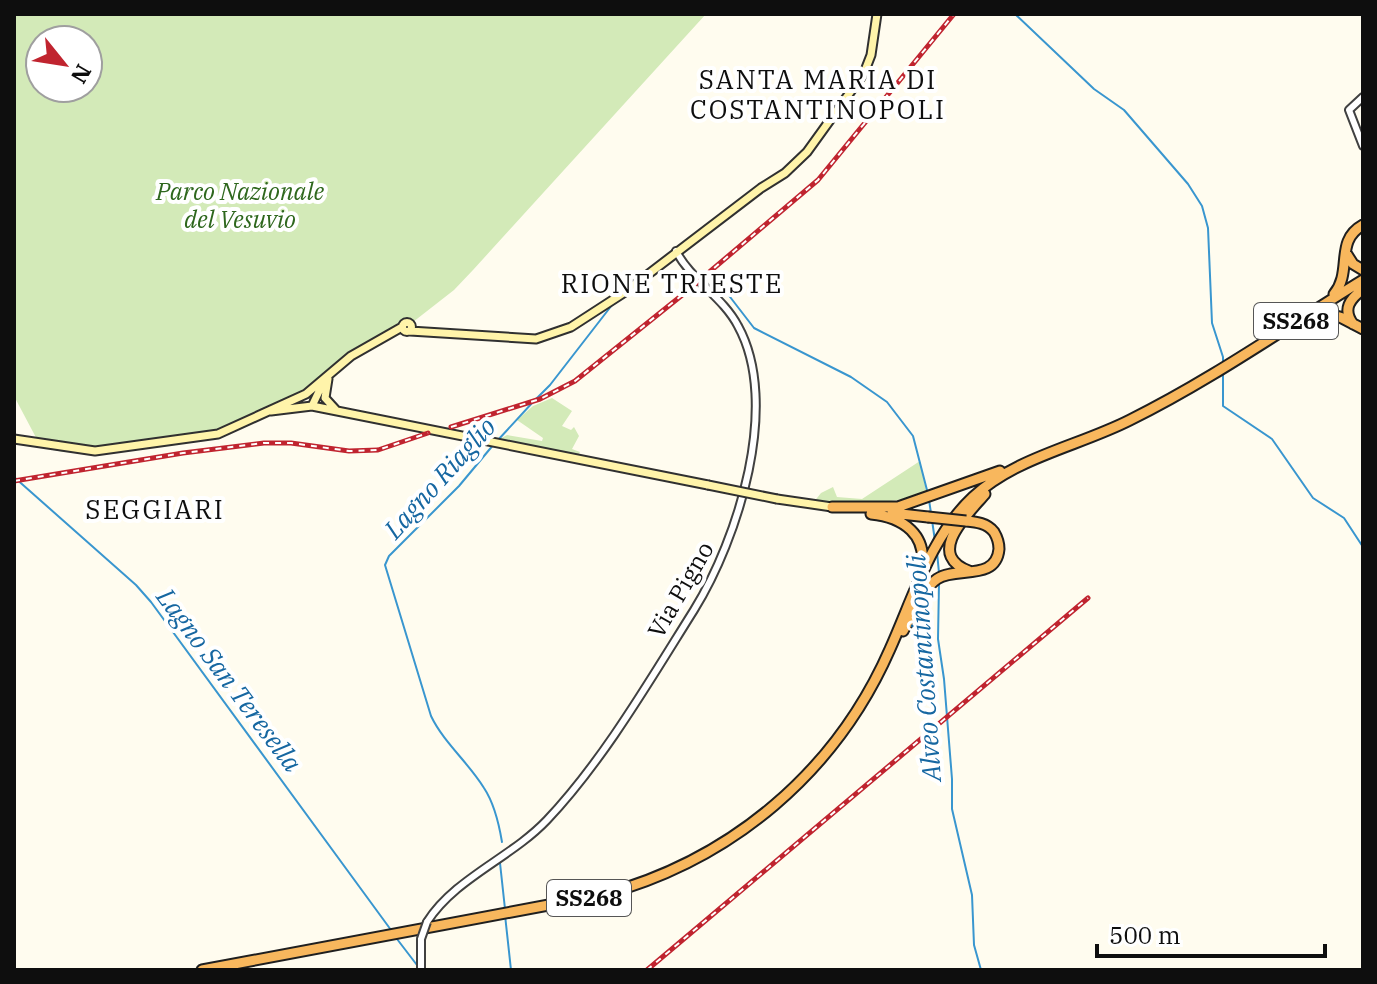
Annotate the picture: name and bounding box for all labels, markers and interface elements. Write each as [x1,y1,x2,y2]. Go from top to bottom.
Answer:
north arrow [24,24,104,104]
text: N [65,59,99,89]
district label: SANTA MARIA DI COSTANTINOPOLI [690,62,946,126]
park label: Parco Nazionale del Vesuvio [155,175,324,235]
district label: RIONE TRIESTE [561,266,783,300]
road number: SS268 [1254,303,1338,339]
water label: Lagno Riaglio [375,410,503,546]
district label: SEGGIARI [85,492,225,526]
street label: Via Pigno [640,536,721,643]
water label: Alveo Costantinopoli [898,553,948,785]
water label: Lagno San Teresella [149,580,310,778]
road number: SS268 [547,880,631,916]
scale bar [1097,908,1325,958]
text: 500 m [1109,919,1181,951]

